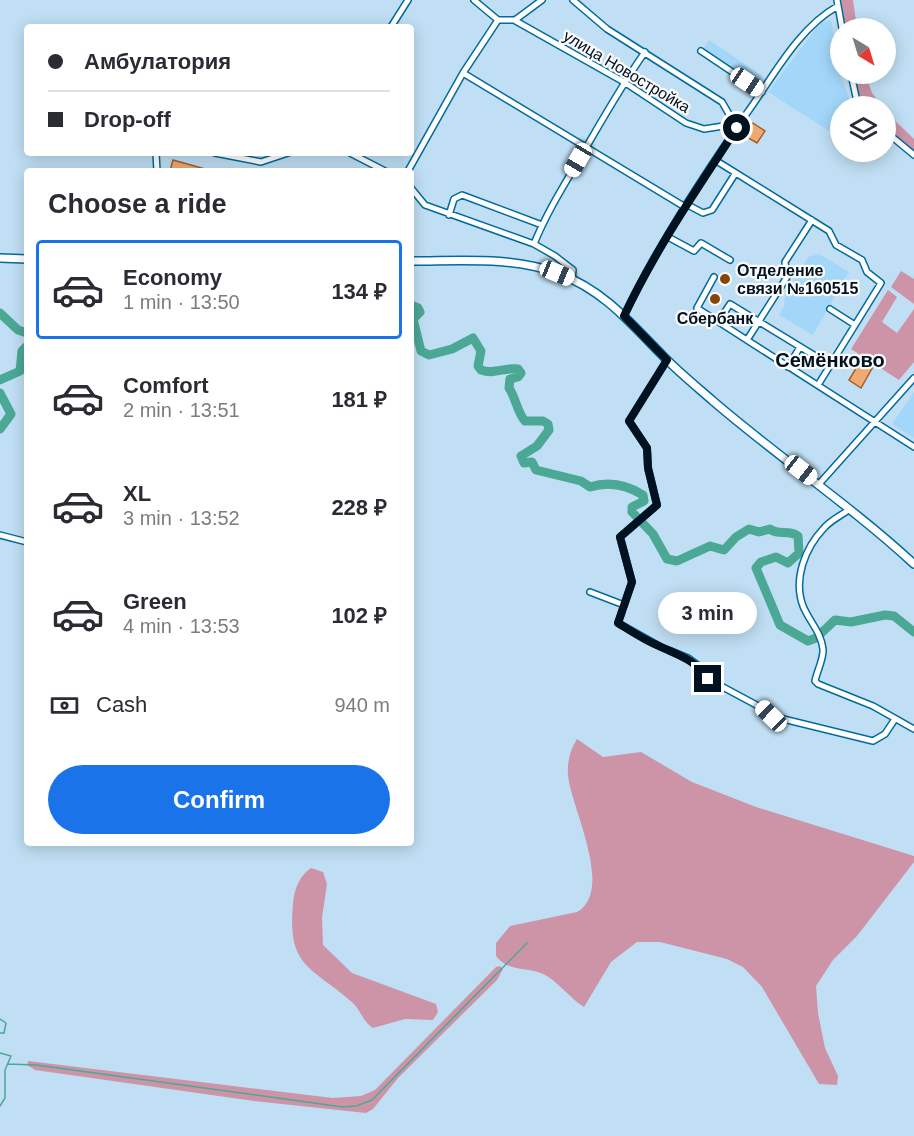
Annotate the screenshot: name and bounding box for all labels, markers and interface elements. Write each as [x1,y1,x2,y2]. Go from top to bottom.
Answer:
north arrow [830,18,896,84]
map controls [830,18,896,162]
street label: улица Новостройка [560,27,693,116]
text: Амбулатория [84,49,231,74]
car [727,64,767,100]
button: layers [830,96,896,162]
text: Drop-off [84,107,171,132]
route start [723,114,750,141]
car [561,140,595,180]
text: Choose a ride [48,189,227,219]
car [537,258,577,288]
place label: Отделение связи №160515 [737,262,858,297]
icon: car [51,263,105,317]
text: Economy [123,265,222,290]
marker: Отделение связи №160515 [718,272,732,286]
text: 134 ₽ [331,279,387,304]
text: 1 min · 13:50 [123,291,240,313]
marker: Сбербанк [708,292,722,306]
place label: Сбербанк [677,310,754,327]
district label: Семёнково [775,349,885,371]
icon: car [51,371,105,425]
text: Comfort [123,373,209,398]
text: 181 ₽ [331,387,387,412]
text: 2 min · 13:51 [123,399,240,421]
car [781,452,821,488]
icon: car [51,479,105,533]
text: XL [123,481,151,506]
text: 228 ₽ [331,495,387,520]
text: 3 min · 13:52 [123,507,240,529]
icon: car [51,587,105,641]
text: Green [123,589,187,614]
callout: 3 min [658,592,758,634]
text: 3 min [681,602,734,624]
text: 102 ₽ [331,603,387,628]
text: 4 min · 13:53 [123,615,240,637]
route end [694,665,721,692]
icon: cash [48,689,81,722]
text: Cash [96,692,147,717]
text: 940 m [334,694,390,716]
car [752,697,790,735]
button: Confirm [48,765,390,834]

